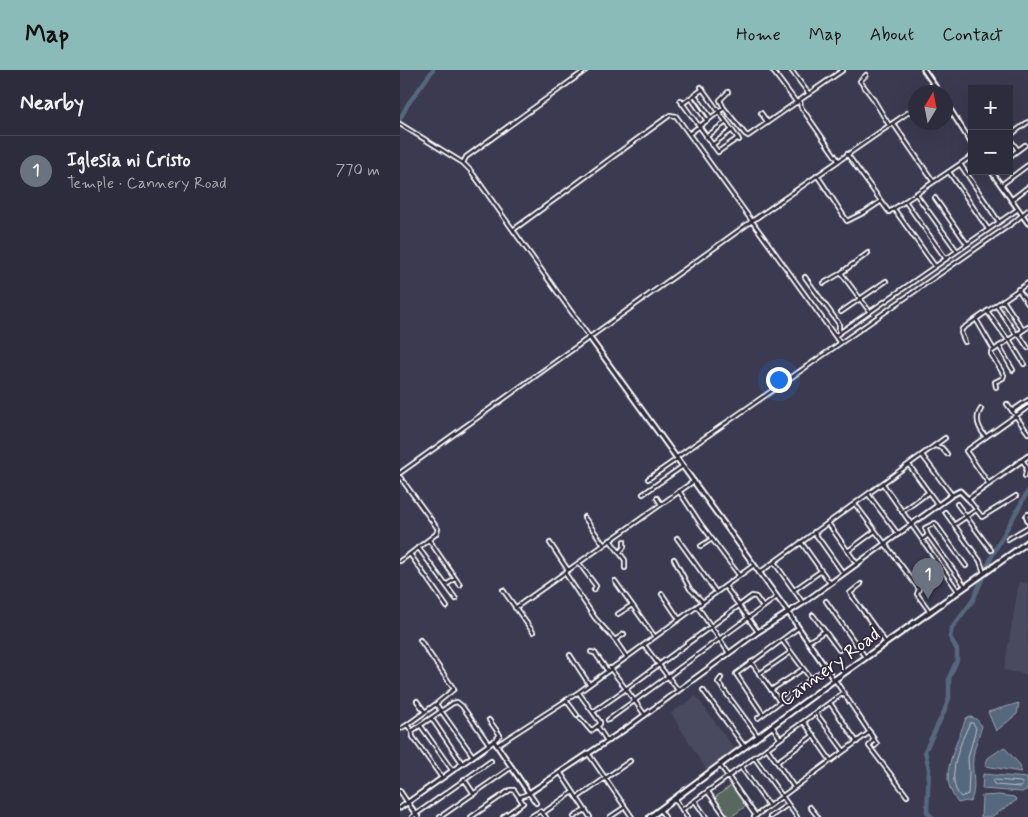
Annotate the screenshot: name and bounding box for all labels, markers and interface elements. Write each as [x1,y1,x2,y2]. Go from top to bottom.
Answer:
text: Map [25,20,69,51]
text: Home [736,23,781,47]
text: Map [809,23,842,47]
text: About [870,23,914,47]
text: Contact [942,23,1003,47]
north arrow [908,85,953,130]
map controls [968,85,1013,175]
button: + [968,85,1013,130]
text: Nearby [20,89,84,117]
button: − [968,130,1013,175]
text: Iglesia ni Cristo [67,148,191,173]
text: 1 [32,160,40,181]
text: 770 m [336,160,380,181]
text: Temple · Cannery Road [67,173,227,194]
your location [766,367,792,393]
pin: 1 [912,558,944,599]
street label: Cannery Road [775,622,885,712]

